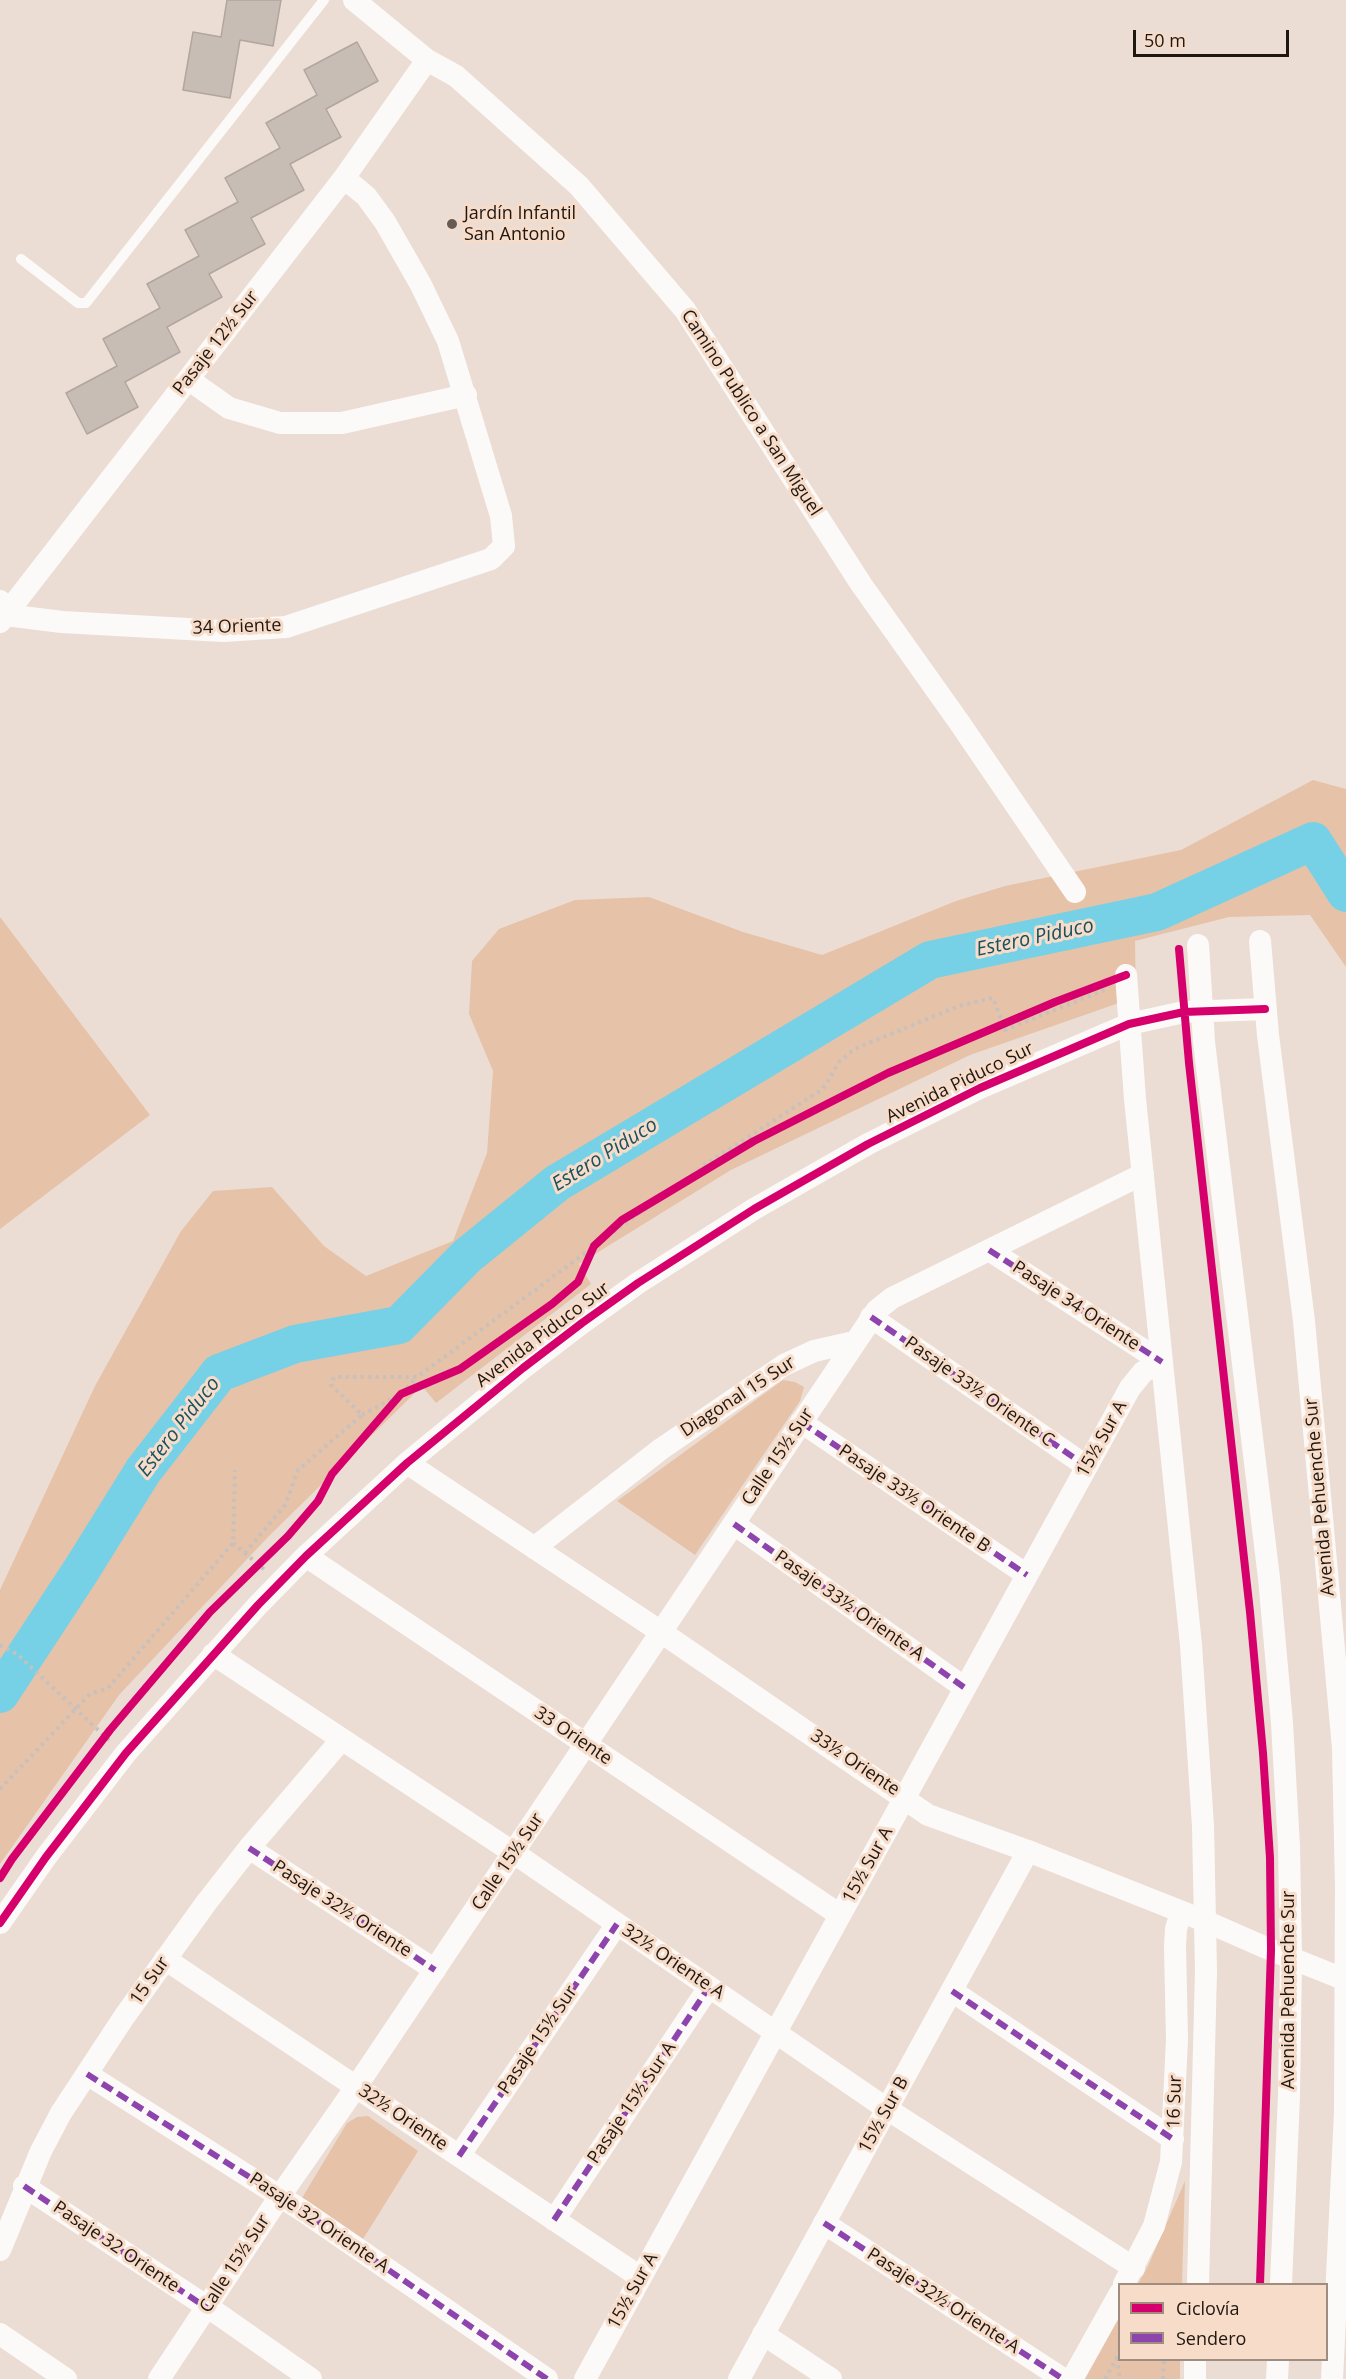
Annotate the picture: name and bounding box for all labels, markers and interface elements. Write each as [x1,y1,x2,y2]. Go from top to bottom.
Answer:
scale bar [1136,18,1292,56]
text: 50 m [1144,28,1186,52]
place label: Jardín Infantil San Antonio [464,203,576,246]
marker: Jardín Infantil San Antonio [445,217,459,231]
street label: Pasaje 12½ Sur [169,287,263,399]
street label: Camino Publico a San Miguel [676,306,826,520]
street label: 34 Oriente [192,615,282,639]
water label: Estero Piduco [974,914,1096,962]
street label: Avenida Piduco Sur [883,1038,1037,1128]
water label: Estero Piduco [548,1113,662,1197]
street label: Pasaje 34 Oriente [1008,1257,1144,1355]
street label: Avenida Piduco Sur [472,1278,614,1392]
street label: Pasaje 33½ Oriente C [900,1332,1058,1452]
street label: Diagonal 15 Sur [677,1352,799,1442]
water label: Estero Piduco [133,1372,225,1482]
street label: 15½ Sur A [1072,1397,1132,1481]
street label: Avenida Pehuenche Sur [1301,1397,1339,1597]
street label: Calle 15½ Sur [738,1404,818,1510]
street label: Pasaje 33½ Oriente B [834,1440,994,1558]
street label: Pasaje 33½ Oriente A [770,1546,928,1666]
street label: 33 Oriente [530,1702,616,1770]
street label: 33½ Oriente [806,1725,904,1801]
street label: Calle 15½ Sur [468,1809,548,1915]
street label: 15½ Sur A [838,1823,898,1907]
street label: Pasaje 32½ Oriente [268,1856,416,1962]
street label: Avenida Pehuenche Sur [1278,1891,1300,2089]
street label: 32½ Oriente A [618,1920,728,2004]
street label: 15 Sur [126,1953,174,2009]
street label: Pasaje 15½ Sur [494,1982,582,2098]
street label: Pasaje 15½ Sur A [583,2038,681,2168]
street label: 15½ Sur B [854,2073,914,2157]
street label: 16 Sur [1163,2075,1187,2129]
street label: 32½ Oriente [354,2080,452,2156]
street label: Pasaje 32 Oriente A [245,2168,393,2278]
street label: Pasaje 32 Oriente [49,2197,183,2297]
street label: Calle 15½ Sur [195,2211,275,2317]
street label: Pasaje 32½ Oriente A [863,2244,1023,2358]
street label: 15½ Sur A [603,2249,663,2333]
legend [1118,2283,1328,2361]
text: Ciclovía [1176,2296,1239,2320]
text: Sendero [1176,2326,1246,2350]

